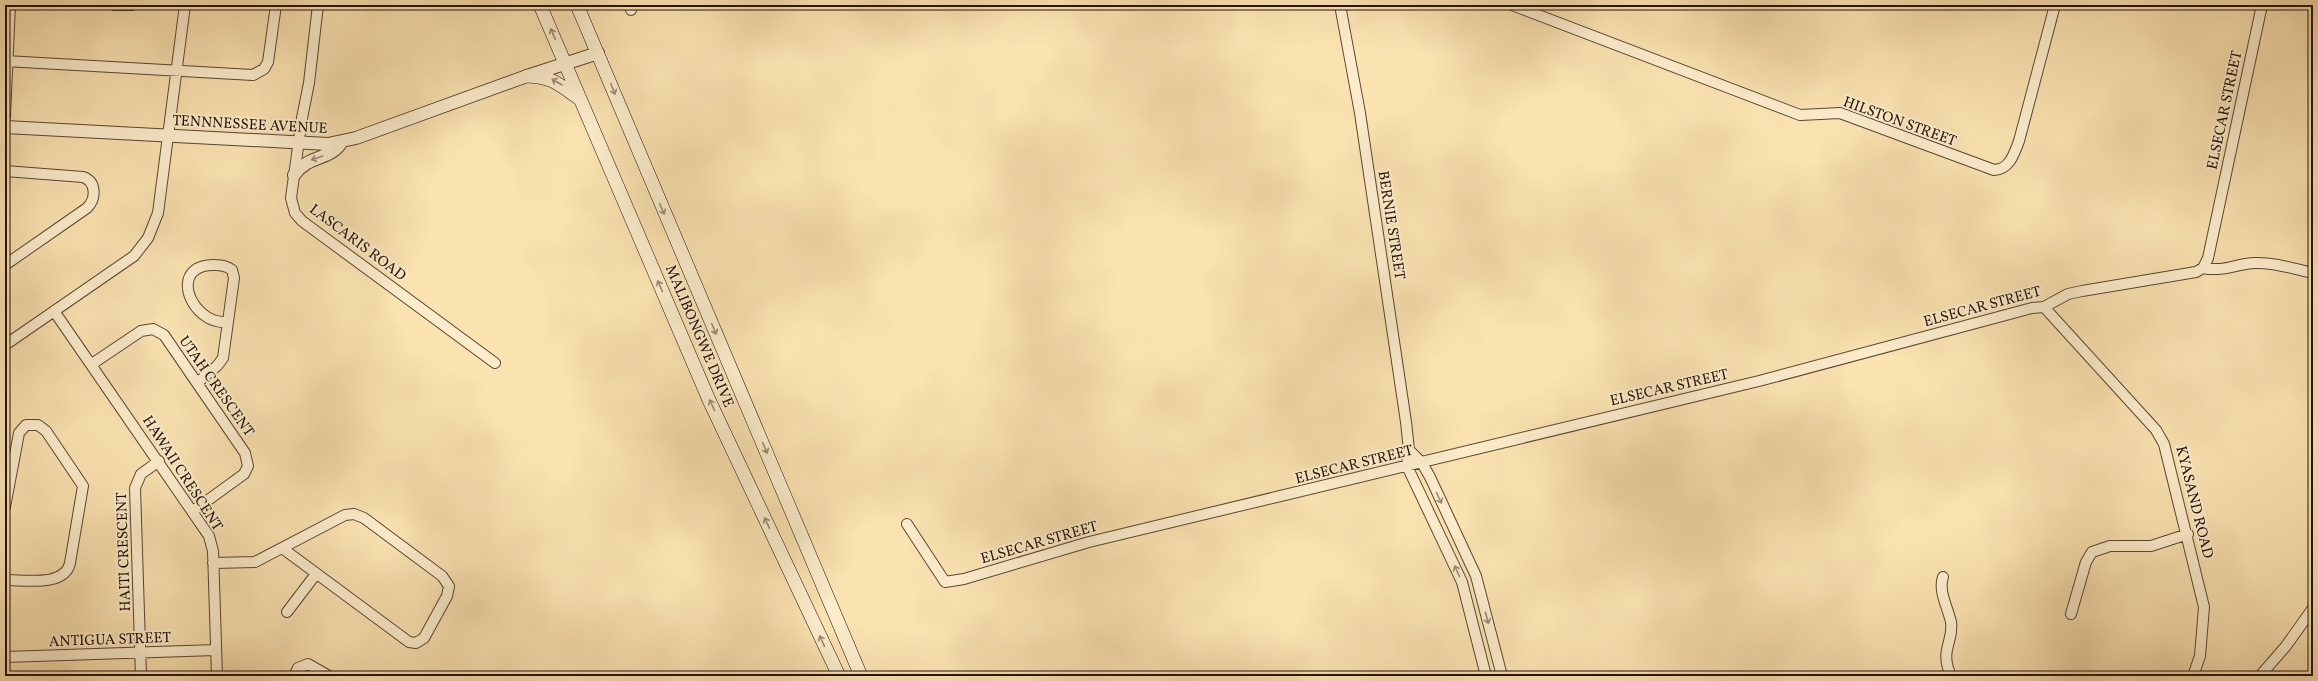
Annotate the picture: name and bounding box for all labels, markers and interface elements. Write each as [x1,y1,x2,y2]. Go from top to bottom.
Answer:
one-way arrow [549,28,556,40]
street label: ELSECAR STREET [2203,49,2248,172]
one-way arrow [551,78,563,86]
one-way arrow [610,83,617,95]
street label: HILSTON STREET [1840,92,1959,153]
street label: TENNNESSEE AVENUE [172,111,328,140]
one-way arrow [311,154,323,162]
street label: BERNIE STREET [1372,169,1410,281]
street label: LASCARIS ROAD [304,200,410,287]
one-way arrow [659,203,667,215]
street label: MALIBONGWE DRIVE [659,262,738,411]
one-way arrow [656,280,664,292]
street label: ELSECAR STREET [1921,282,2044,333]
one-way arrow [711,322,718,334]
street label: UTAH CRESCENT [173,332,259,442]
street label: ELSECAR STREET [1608,365,1731,412]
one-way arrow [708,400,715,412]
street label: HAWAII CRESCENT [136,412,227,536]
street label: ELSECAR STREET [1293,441,1416,490]
one-way arrow [762,442,769,454]
street label: KYASAND ROAD [2169,444,2218,561]
one-way arrow [1436,491,1443,503]
street label: HAITI CRESCENT [112,492,137,612]
one-way arrow [763,517,770,529]
street label: ELSECAR STREET [978,517,1101,570]
one-way arrow [1453,565,1461,577]
one-way arrow [1484,611,1491,624]
street label: ANTIGUA STREET [49,628,172,653]
one-way arrow [818,635,825,647]

